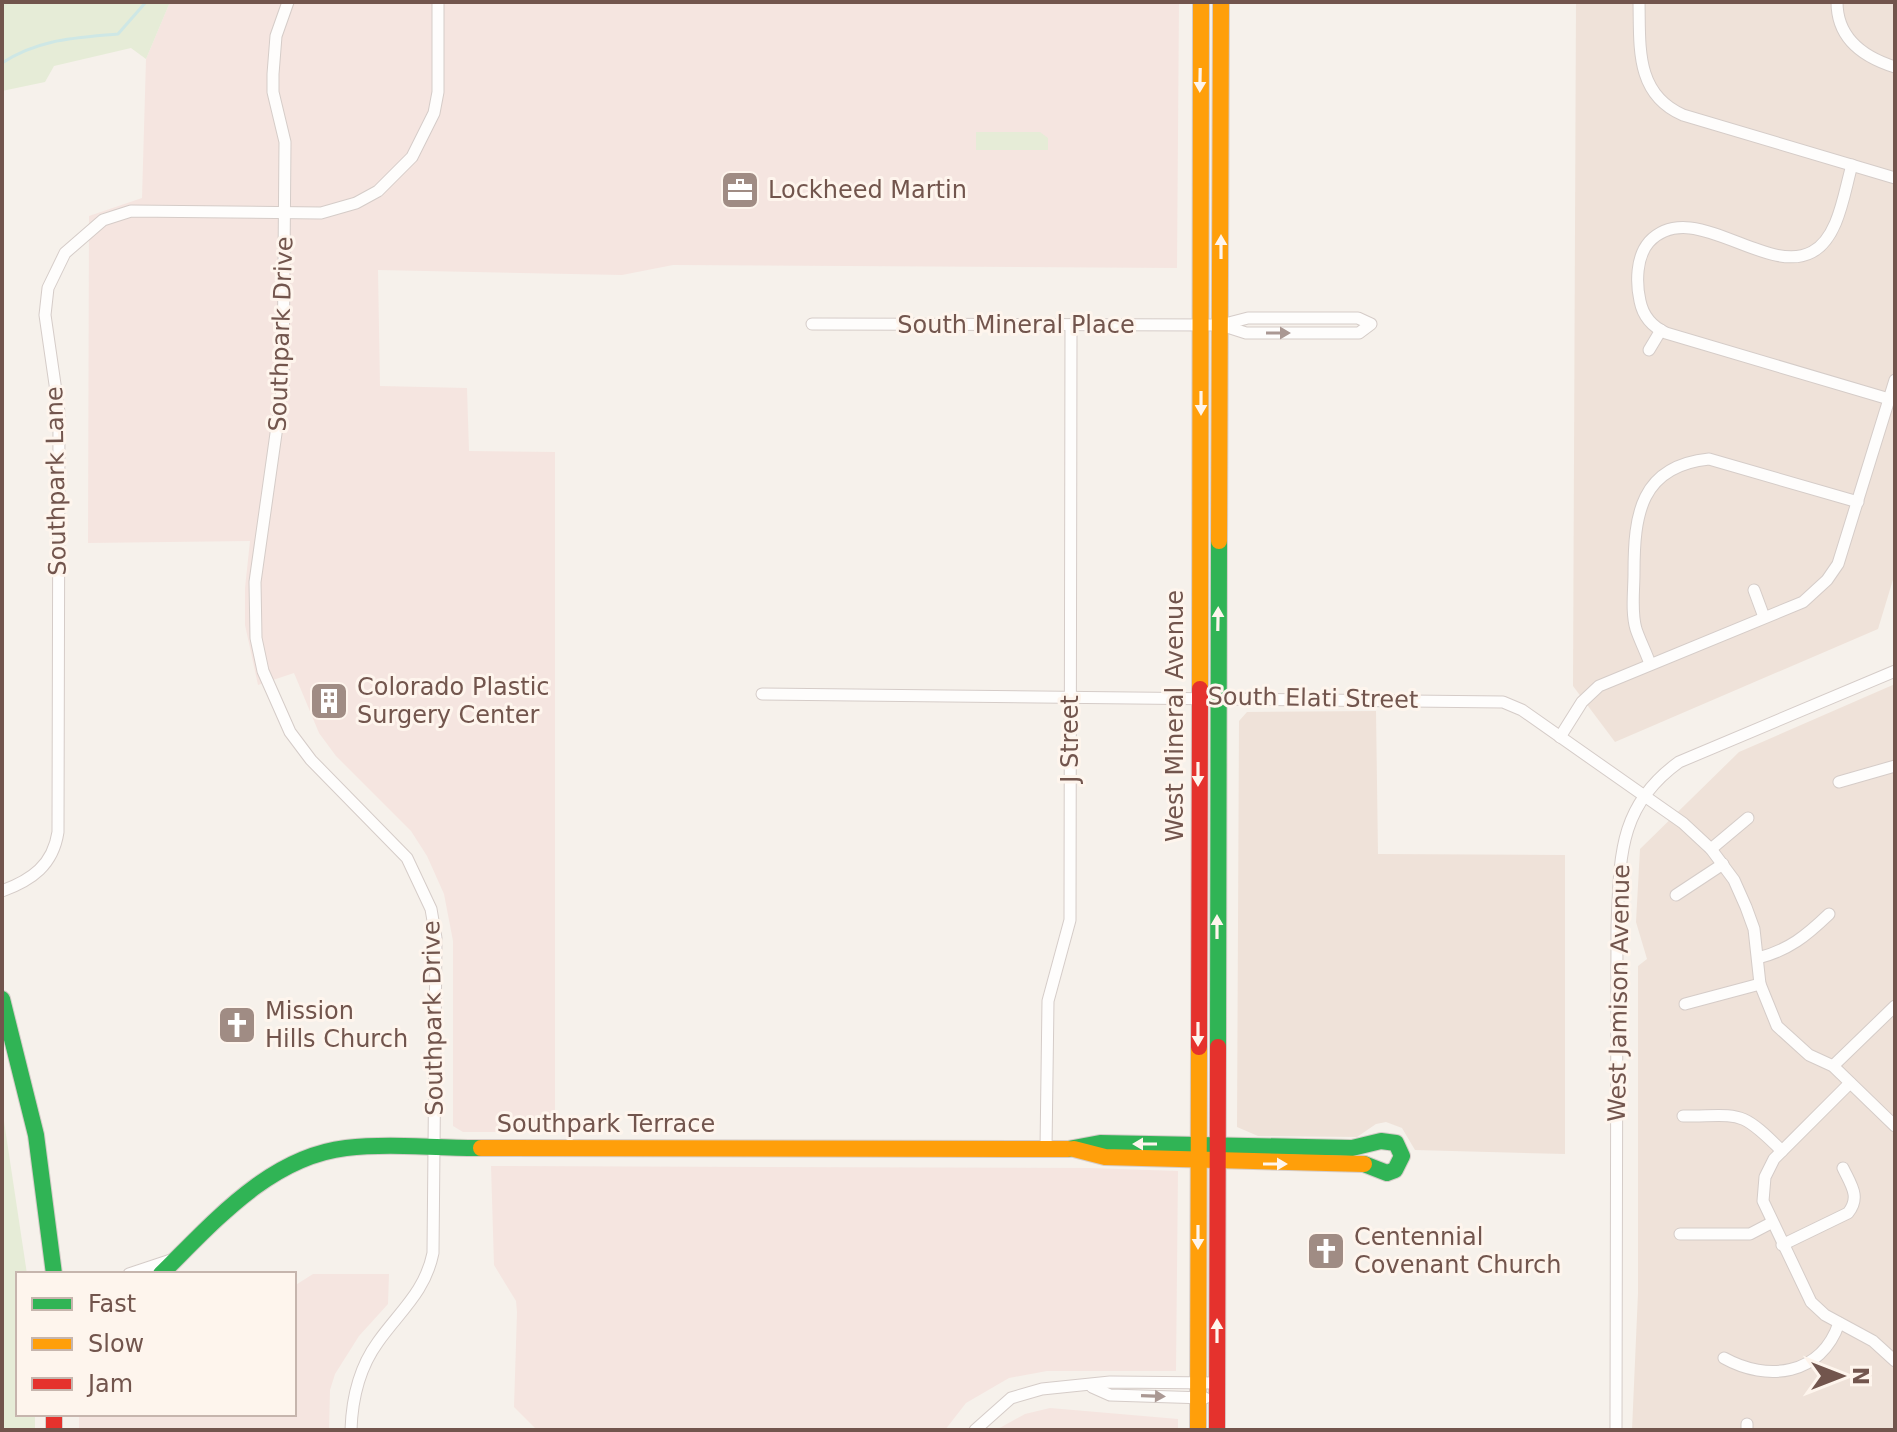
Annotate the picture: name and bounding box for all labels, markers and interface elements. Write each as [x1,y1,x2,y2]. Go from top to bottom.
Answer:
one-way arrow [1194,68,1206,93]
office icon: Lockheed Martin [719,169,761,211]
place label: Lockheed Martin [768,176,967,204]
one-way arrow [1215,234,1227,259]
street label: Southpark Drive [264,236,298,432]
street label: South Mineral Place [897,311,1135,339]
one-way arrow [1266,327,1291,339]
street label: Southpark Lane [40,386,72,576]
one-way arrow [1195,391,1207,416]
street label: West Mineral Avenue [1161,590,1189,842]
one-way arrow [1212,606,1224,631]
place label: Colorado Plastic Surgery Center [357,673,550,729]
building icon: Colorado Plastic Surgery Center [308,680,350,722]
street label: South Elati Street [1207,682,1419,714]
street label: J Street [1056,695,1084,785]
one-way arrow [1192,762,1204,787]
street label: West Jamison Avenue [1603,864,1635,1122]
one-way arrow [1211,914,1223,939]
street label: Southpark Drive [417,920,449,1116]
place label: Mission Hills Church [265,997,408,1053]
church icon: Mission Hills Church [216,1004,258,1046]
one-way arrow [1192,1022,1204,1047]
street label: Southpark Terrace [497,1110,715,1138]
one-way arrow [1132,1138,1157,1150]
one-way arrow [1263,1158,1288,1170]
place label: Centennial Covenant Church [1354,1223,1562,1279]
one-way arrow [1191,1225,1204,1250]
church icon: Centennial Covenant Church [1305,1230,1347,1272]
legend [16,1272,296,1416]
text: Fast [88,1290,136,1318]
one-way arrow [1211,1318,1223,1343]
text: Slow [88,1330,144,1358]
north arrow [1801,1336,1881,1416]
text: N [1848,1367,1873,1385]
text: Jam [86,1370,133,1398]
one-way arrow [1141,1390,1166,1403]

